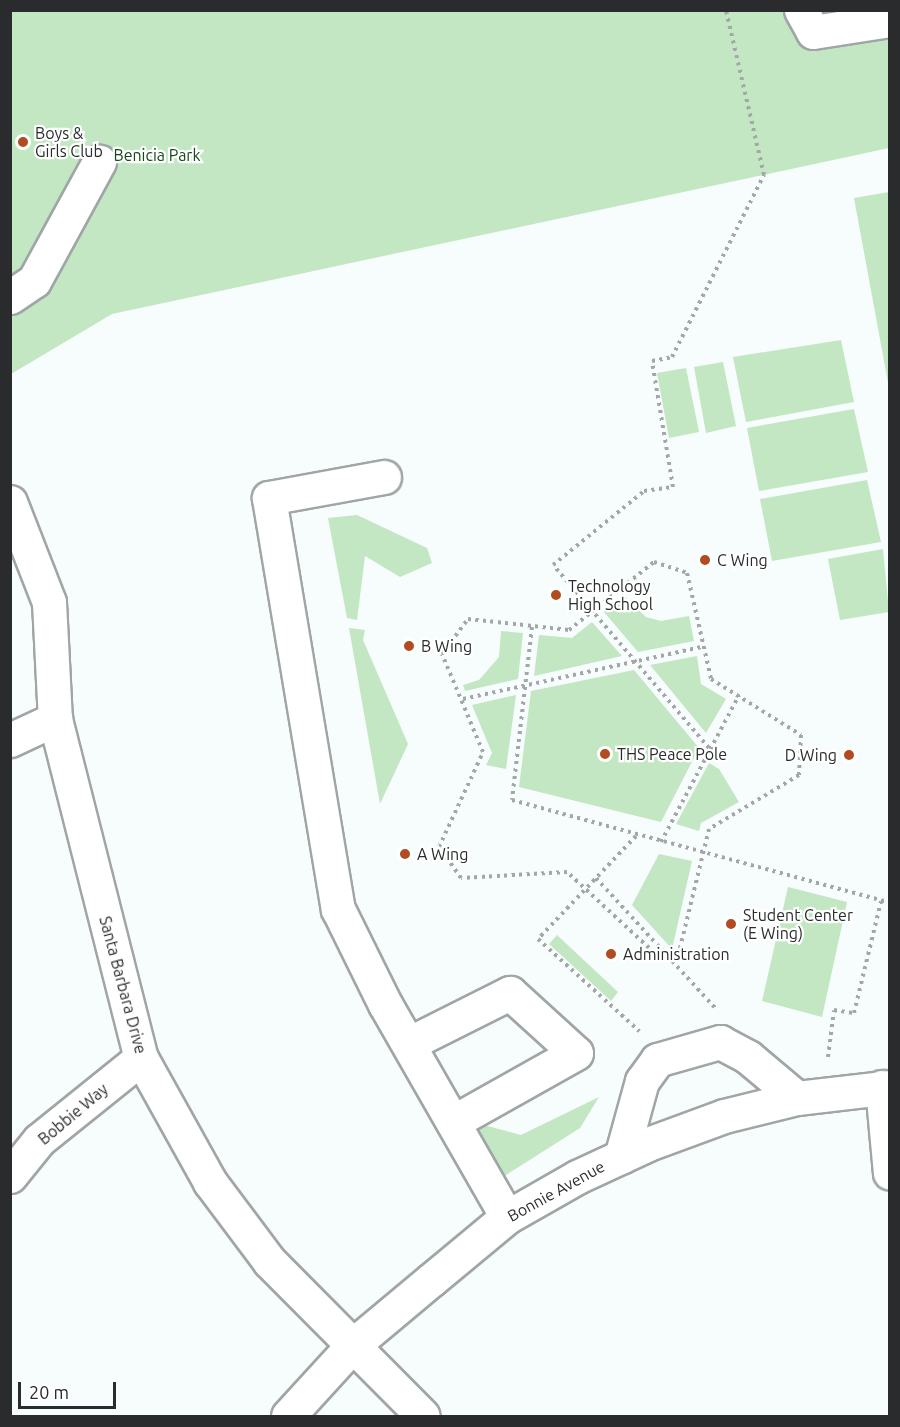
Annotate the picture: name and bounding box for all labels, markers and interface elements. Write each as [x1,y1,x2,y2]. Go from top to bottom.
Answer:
place label: Boys & Girls Club [35,123,103,161]
marker: Boys & Girls Club [16,135,30,149]
park label: Benicia Park [113,145,201,165]
place label: C Wing [717,550,768,570]
marker: C Wing [698,553,712,567]
place label: Technology High School [568,576,653,614]
marker: Technology High School [549,588,563,602]
place label: B Wing [421,636,472,656]
marker: B Wing [402,639,416,653]
place label: THS Peace Pole [617,744,727,764]
place label: D Wing [785,745,837,765]
marker: THS Peace Pole [598,747,612,761]
marker: D Wing [842,748,856,762]
place label: A Wing [417,844,468,864]
marker: A Wing [398,847,412,861]
place label: Student Center (E Wing) [743,905,853,943]
street label: Santa Barbara Drive [95,914,151,1056]
marker: Student Center (E Wing) [724,917,738,931]
place label: Administration [623,944,730,964]
marker: Administration [604,947,618,961]
street label: Bobbie Way [34,1079,112,1149]
street label: Bonnie Avenue [504,1156,608,1226]
scale bar [21,1370,118,1408]
text: 20 m [29,1382,69,1402]

